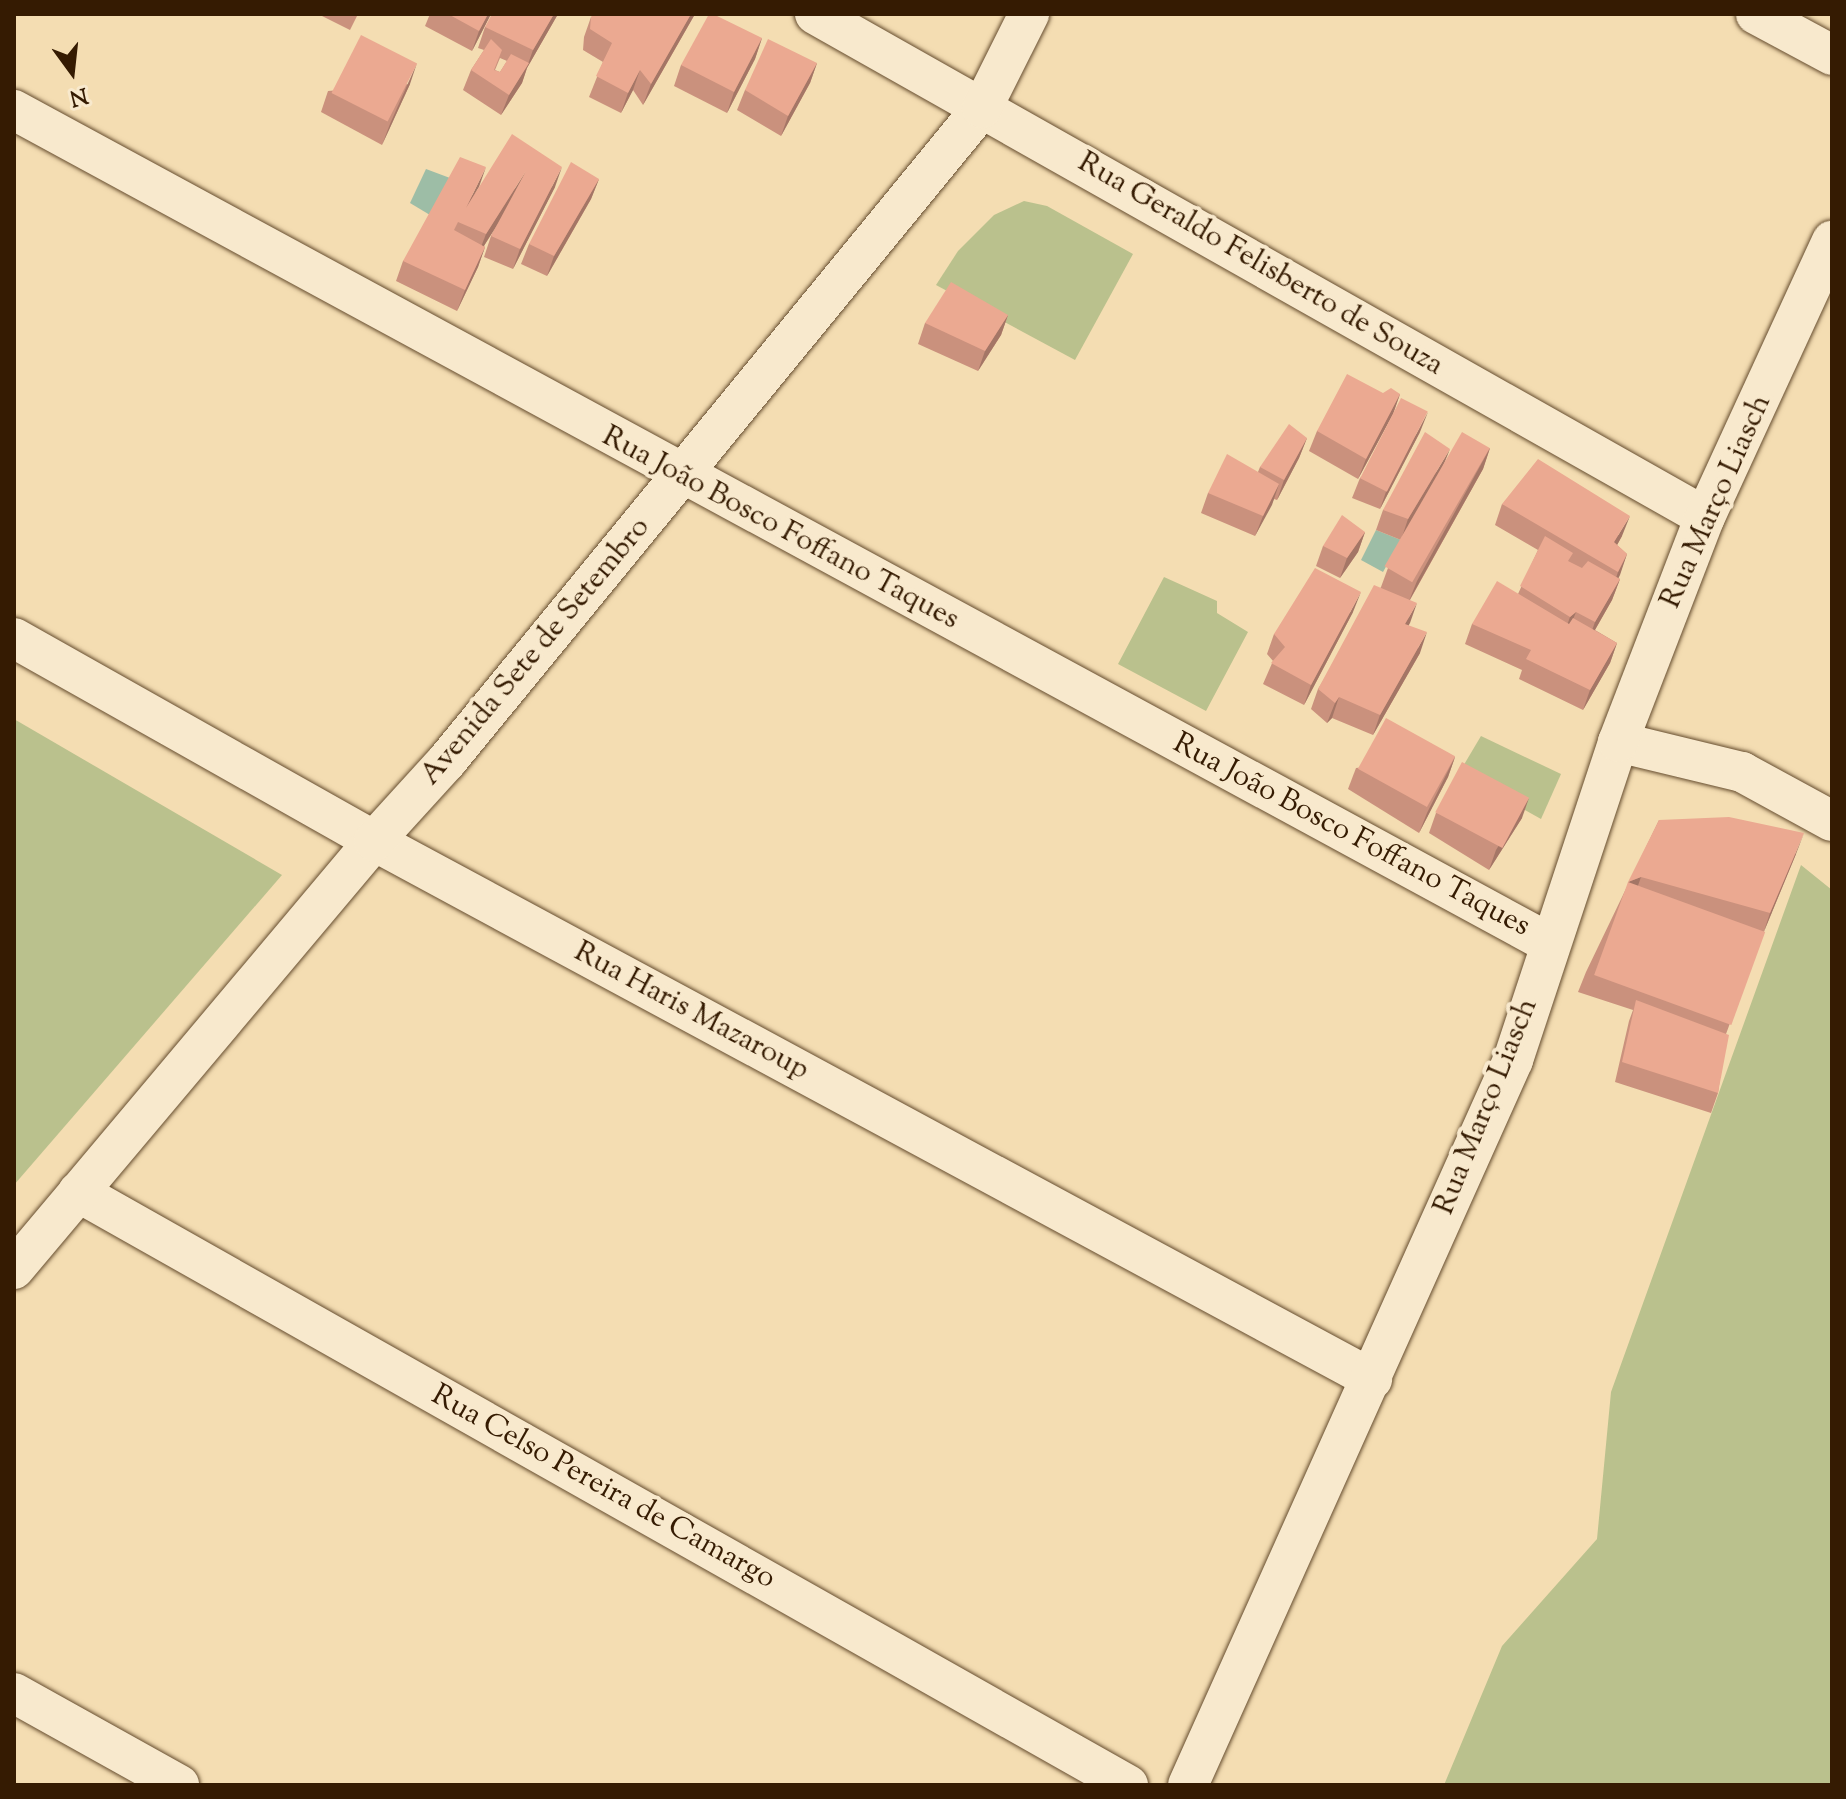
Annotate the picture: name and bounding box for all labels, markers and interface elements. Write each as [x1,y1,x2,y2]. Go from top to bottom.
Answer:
north arrow [32,32,112,112]
text: N [66,77,91,113]
street label: Rua Geraldo Felisberto de Souza [1071,145,1449,385]
street label: Rua Março Liasch [1654,390,1780,614]
street label: Rua João Bosco Foffano Taques [595,419,965,639]
street label: Avenida Sete de Setembro [413,511,659,793]
street label: Rua João Bosco Foffano Taques [1166,726,1536,946]
street label: Rua Haris Mazaroup [567,935,815,1089]
street label: Rua Março Liasch [1427,994,1547,1220]
street label: Rua Celso Pereira de Camargo [425,1378,781,1598]

